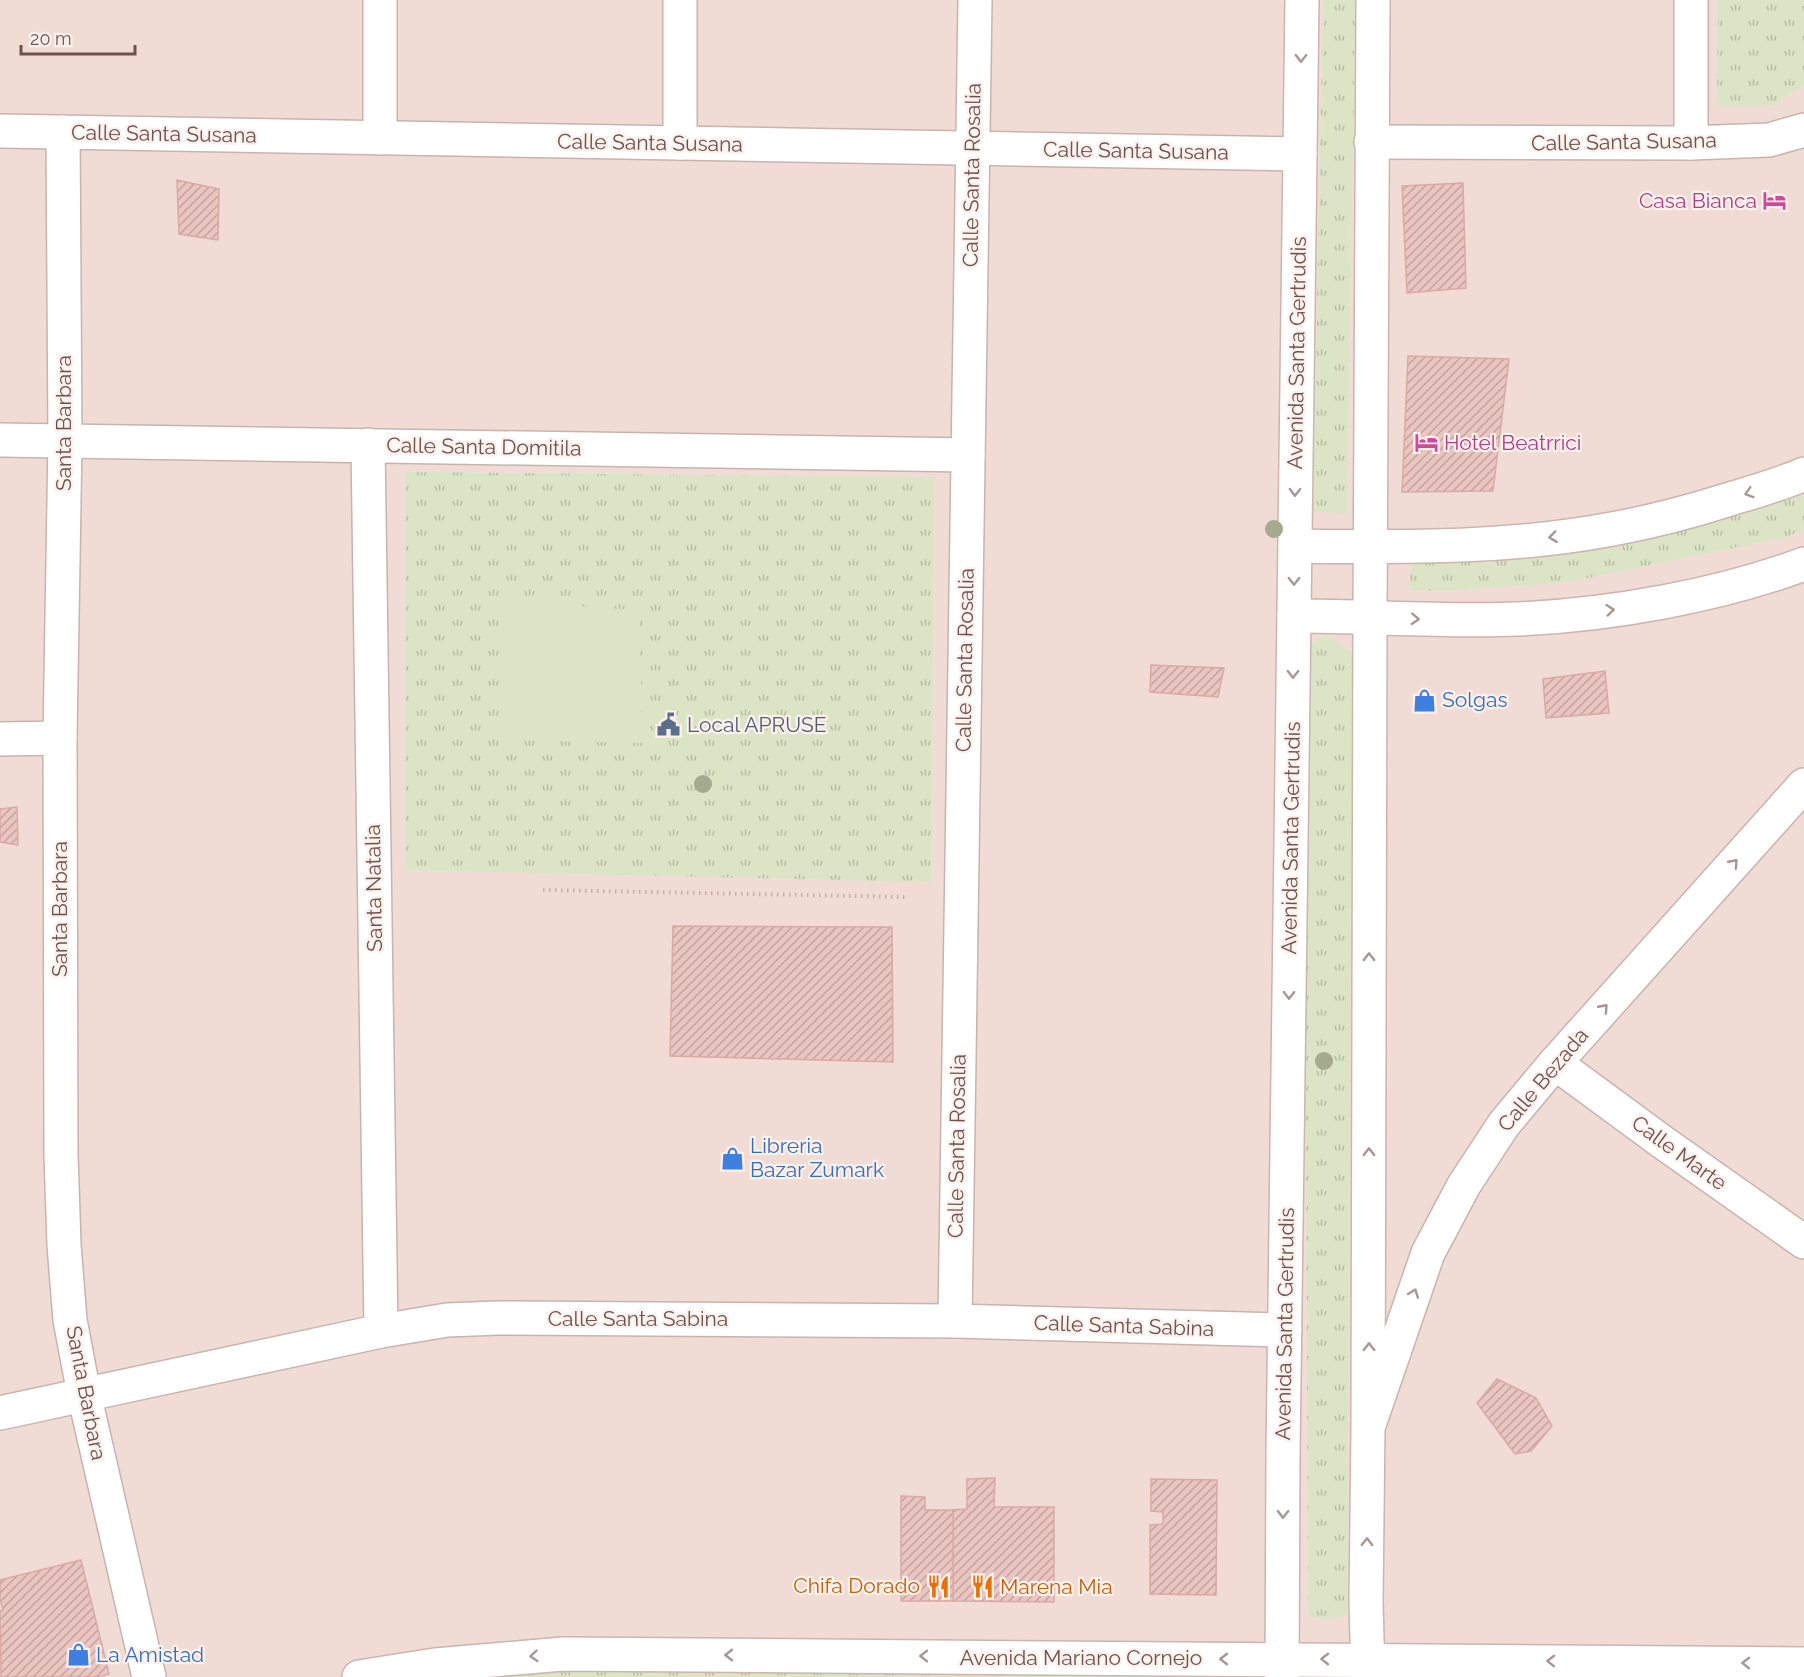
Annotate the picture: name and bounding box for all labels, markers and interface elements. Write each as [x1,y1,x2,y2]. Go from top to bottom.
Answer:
scale bar [21,18,135,56]
text: 20 m [30,28,72,49]
one-way arrow [1295,54,1307,63]
street label: Calle Santa Rosalia [957,83,986,267]
street label: Calle Santa Susana [71,119,257,148]
street label: Calle Santa Susana [1531,127,1717,156]
street label: Calle Santa Susana [557,128,743,157]
street label: Calle Santa Susana [1043,136,1229,165]
place label: Casa Bianca [1639,188,1757,213]
hotel icon: Casa Bianca [1762,188,1788,214]
street label: Avenida Santa Gertrudis [1282,236,1311,470]
street label: Santa Barbara [51,355,76,491]
hotel icon: Hotel Beatrrici [1413,430,1439,456]
place label: Hotel Beatrrici [1444,430,1581,455]
street label: Calle Santa Domitila [386,432,582,461]
one-way arrow [1744,486,1755,498]
one-way arrow [1289,487,1301,496]
one-way arrow [1548,530,1558,543]
street label: Calle Santa Rosalia [950,568,979,752]
one-way arrow [1288,576,1300,585]
one-way arrow [1605,604,1615,617]
one-way arrow [1411,613,1420,626]
one-way arrow [1287,670,1299,679]
shop icon: Solgas [1411,687,1437,713]
place label: Solgas [1442,687,1508,712]
public building icon: Local APRUSE [656,712,682,738]
place label: Local APRUSE [687,712,827,737]
street label: Avenida Santa Gertrudis [1276,721,1305,955]
street label: Santa Natalia [360,824,387,952]
street label: Santa Barbara [47,841,72,977]
one-way arrow [1727,859,1738,870]
one-way arrow [1363,953,1375,962]
one-way arrow [1283,991,1295,1000]
one-way arrow [1597,1004,1608,1015]
street label: Calle Bezada [1492,1023,1593,1137]
street label: Calle Santa Rosalia [942,1054,971,1238]
street label: Calle Marte [1627,1110,1732,1195]
place label: Libreria Bazar Zumark [750,1133,884,1182]
shop icon: Libreria Bazar Zumark [719,1145,745,1171]
one-way arrow [1363,1148,1375,1157]
street label: Avenida Santa Gertrudis [1270,1207,1299,1441]
one-way arrow [1406,1288,1419,1299]
street label: Calle Santa Sabina [548,1306,728,1331]
street label: Calle Santa Sabina [1033,1310,1215,1341]
street label: Santa Barbara [61,1324,112,1462]
one-way arrow [1363,1343,1375,1352]
one-way arrow [1277,1509,1289,1518]
one-way arrow [1361,1538,1373,1547]
place label: Chifa Dorado [793,1573,920,1598]
restaurant icon: Chifa Dorado [925,1573,951,1599]
restaurant icon: Marena Mia [969,1574,995,1600]
place label: Marena Mia [1000,1574,1113,1599]
shop icon: La Amistad [65,1642,91,1668]
place label: La Amistad [96,1642,204,1667]
street label: Avenida Mariano Cornejo [960,1645,1202,1670]
one-way arrow [529,1649,539,1662]
one-way arrow [724,1649,733,1661]
one-way arrow [919,1650,928,1663]
one-way arrow [1219,1653,1228,1665]
one-way arrow [1321,1653,1330,1666]
one-way arrow [1546,1655,1555,1668]
one-way arrow [1741,1657,1750,1670]

